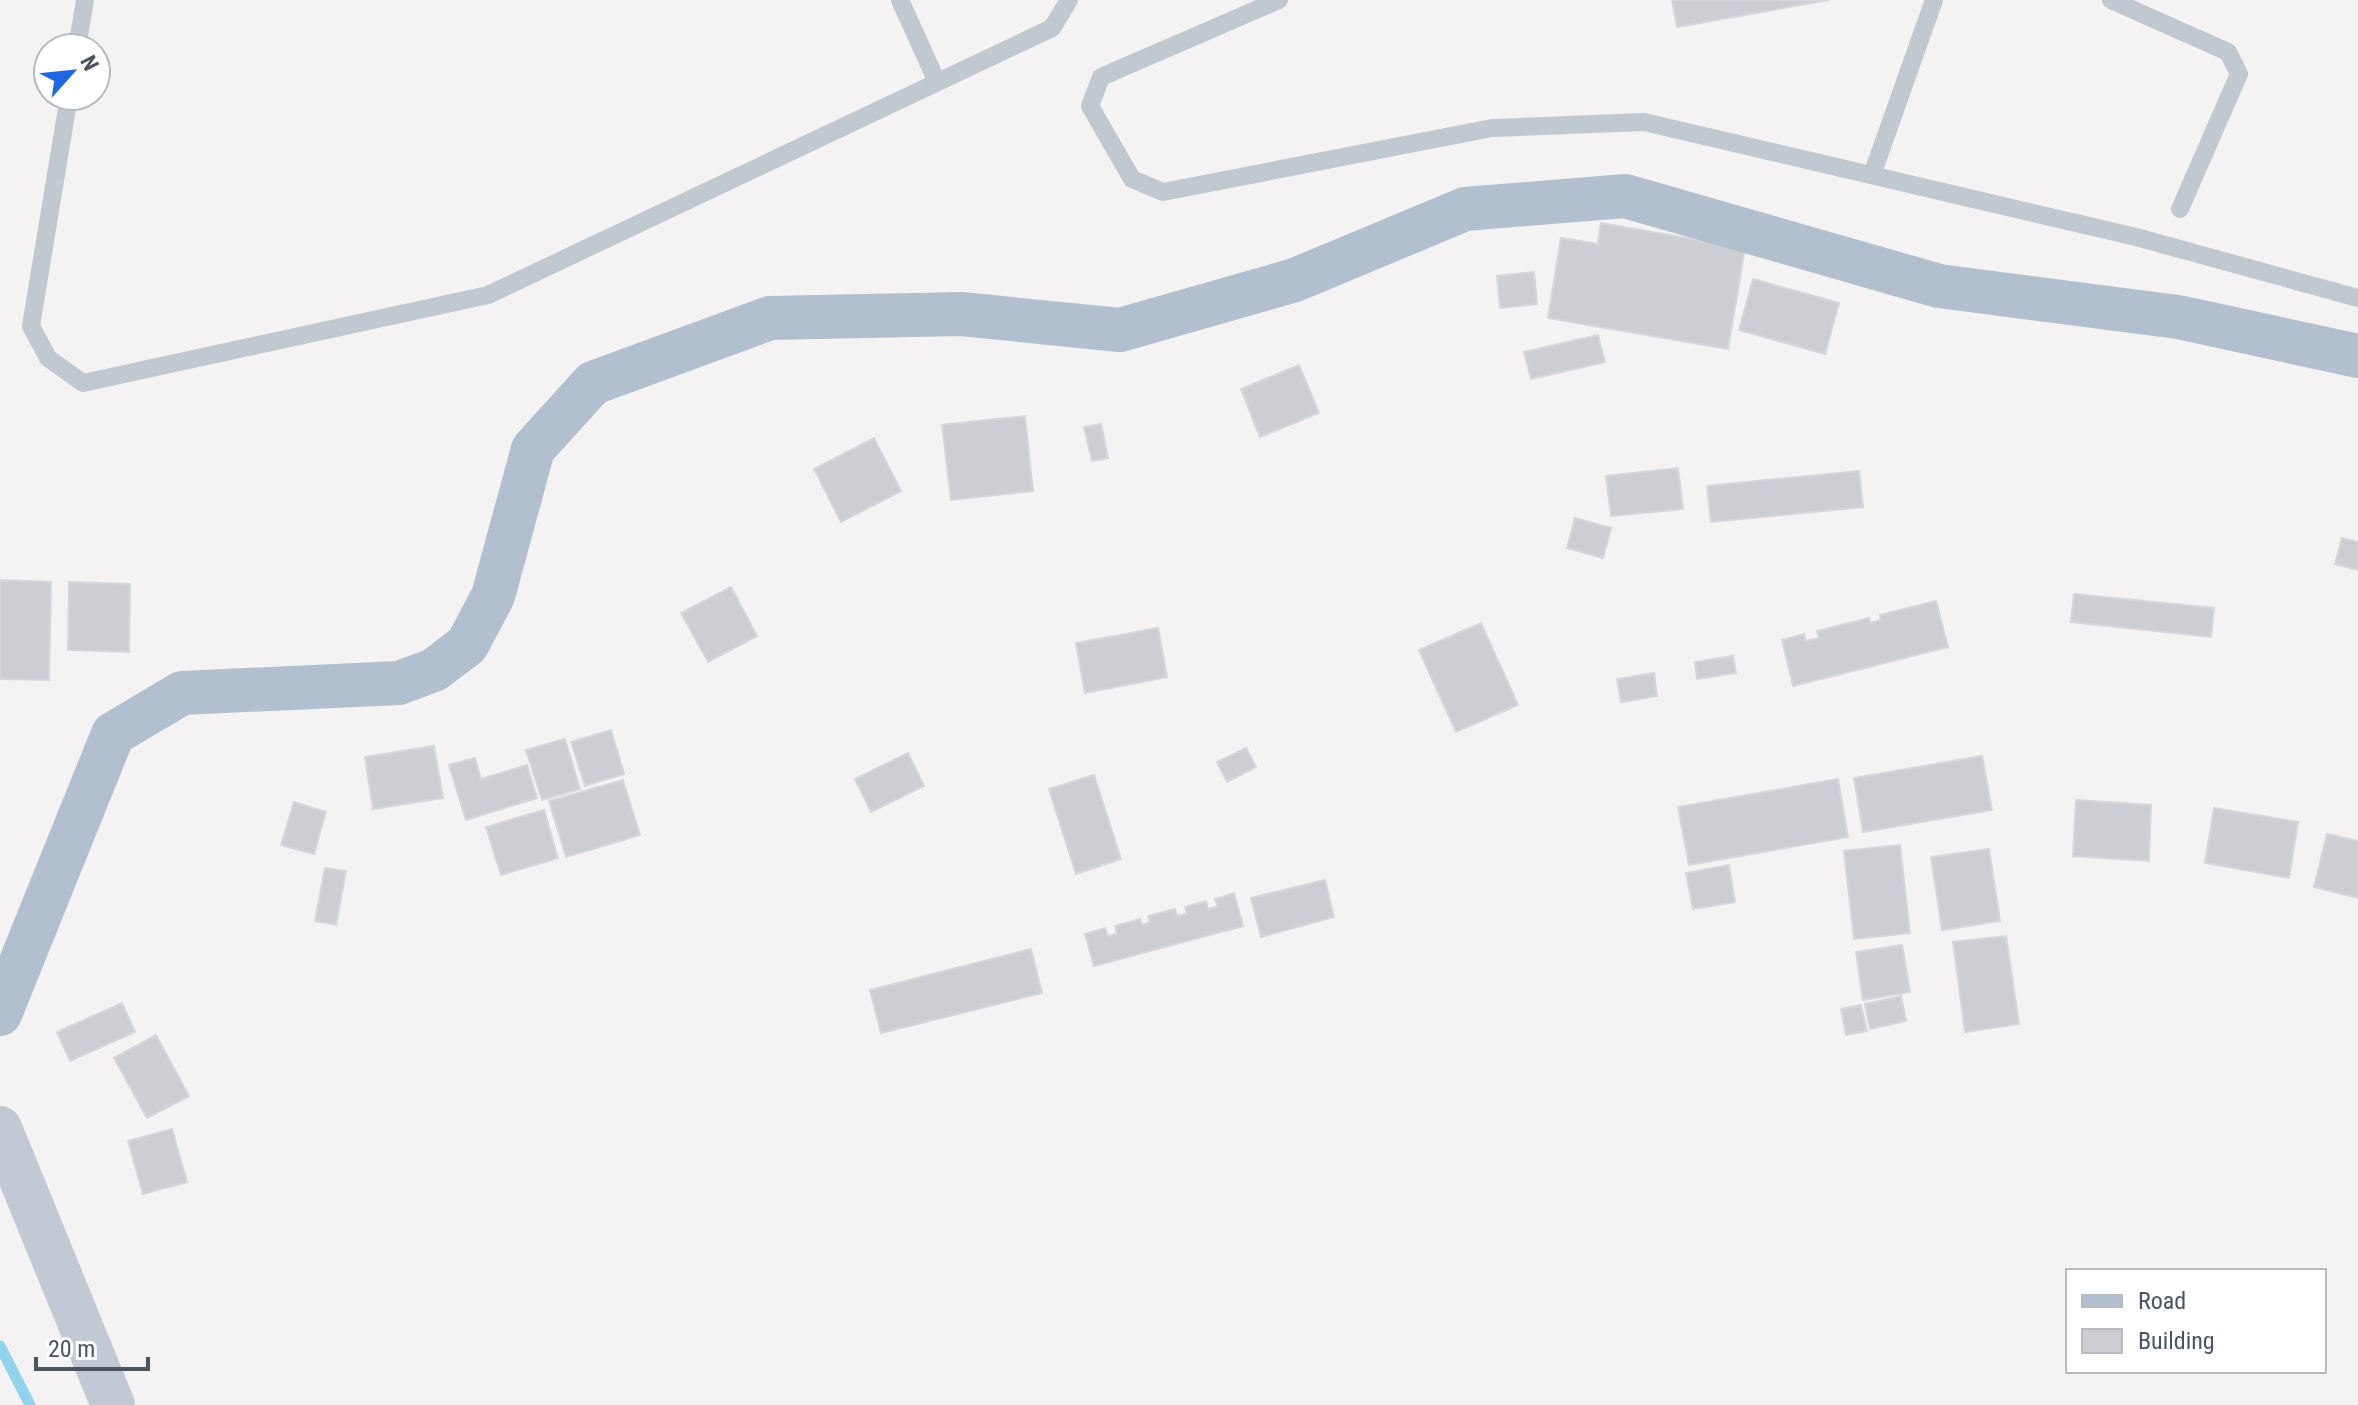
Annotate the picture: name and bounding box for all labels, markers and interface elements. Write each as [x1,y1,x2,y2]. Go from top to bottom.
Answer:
north arrow [32,32,112,112]
text: N [75,51,104,75]
legend [2066,1269,2326,1373]
text: Road [2138,1287,2186,1315]
scale bar [36,1321,148,1371]
text: Building [2138,1327,2215,1355]
text: 20 m [48,1335,95,1363]

